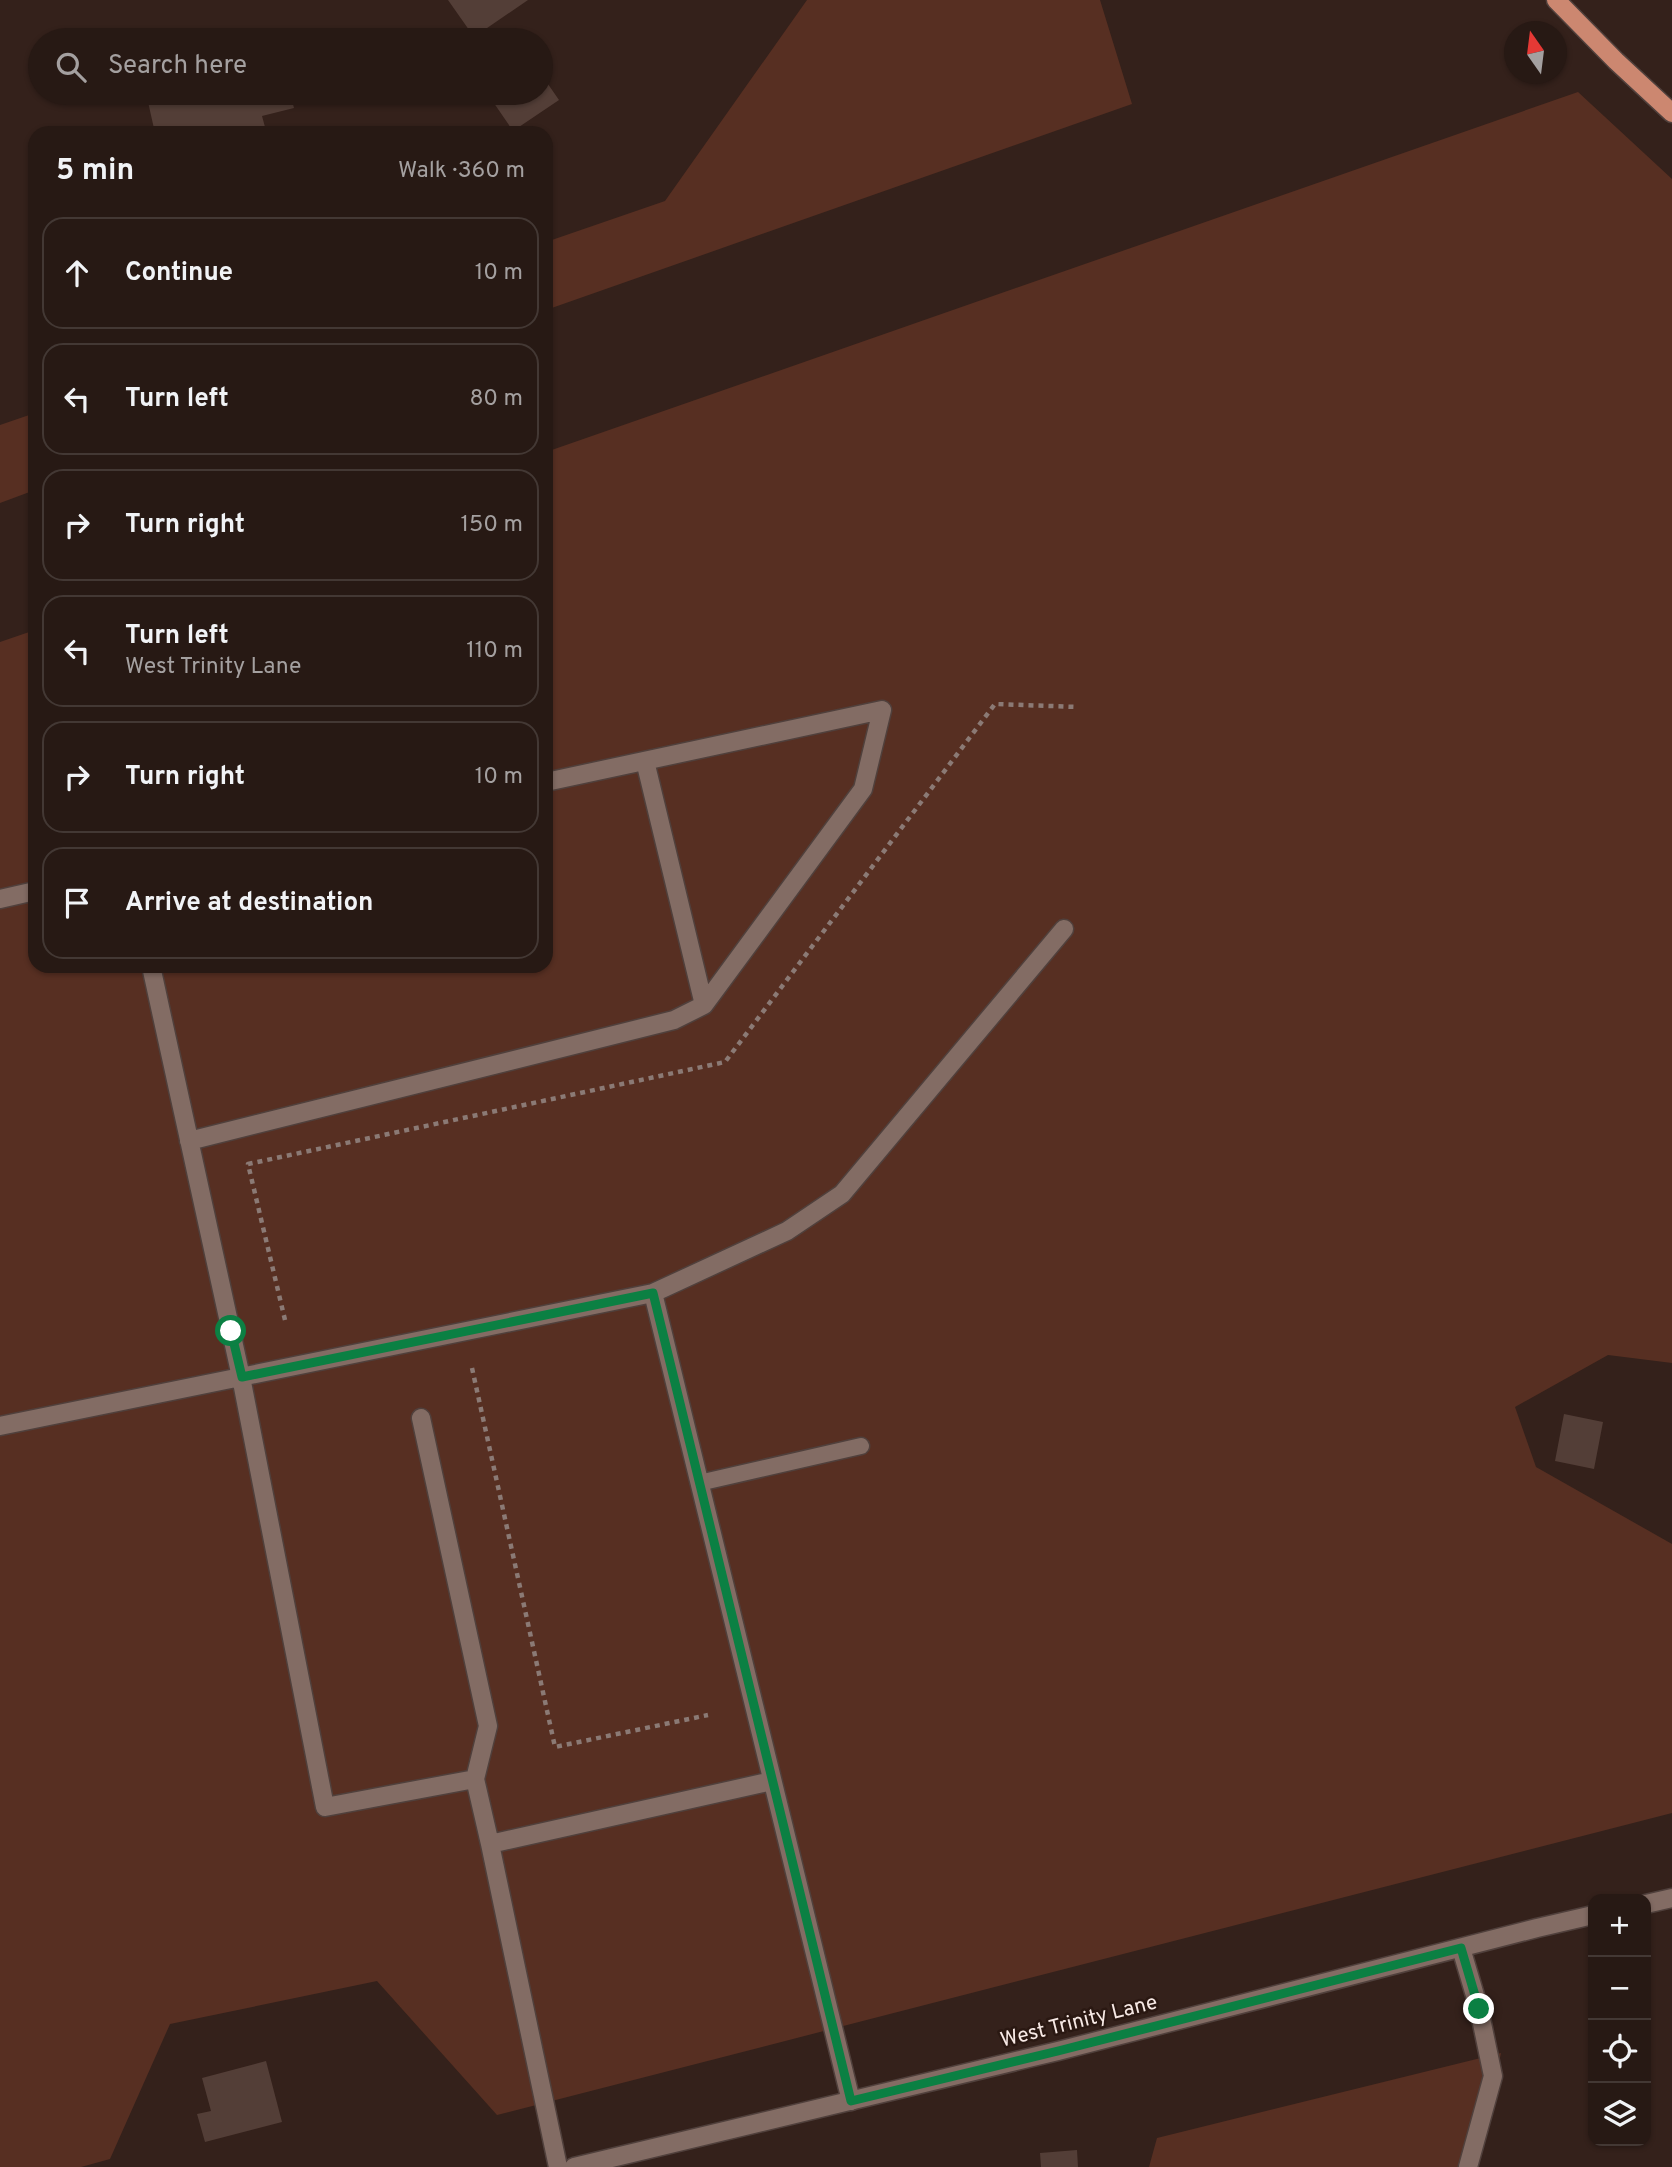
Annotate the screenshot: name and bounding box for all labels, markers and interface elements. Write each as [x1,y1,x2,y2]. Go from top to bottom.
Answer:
north arrow [1504,21,1567,84]
search box [28,28,553,105]
icon: search [52,48,90,86]
text: Search here [108,50,247,83]
text: 5 min [56,153,134,190]
text: Walk · 360 m [398,157,525,186]
icon: ahead [58,254,96,292]
text: Continue [125,257,233,290]
text: 10 m [475,259,523,288]
icon: left [58,380,96,418]
text: Turn left [125,383,229,416]
text: 80 m [470,385,523,414]
icon: right [58,506,96,544]
text: Turn right [125,509,245,542]
text: 150 m [461,511,523,540]
text: Turn left [125,620,229,653]
icon: left [58,632,96,670]
text: 110 m [466,637,523,666]
text: West Trinity Lane [125,653,301,682]
icon: right [58,758,96,796]
text: Turn right [125,761,245,794]
text: 10 m [475,763,523,792]
icon: arrive [58,884,96,922]
text: Arrive at destination [125,887,373,920]
route start [215,1315,246,1346]
map controls [1588,1894,1651,2146]
button: + [1588,1894,1651,1957]
button: − [1588,1957,1651,2020]
street label: West Trinity Lane [998,1989,1160,2055]
route end [1463,1993,1494,2024]
button: locate [1588,2020,1651,2083]
button: layers [1588,2083,1651,2146]

